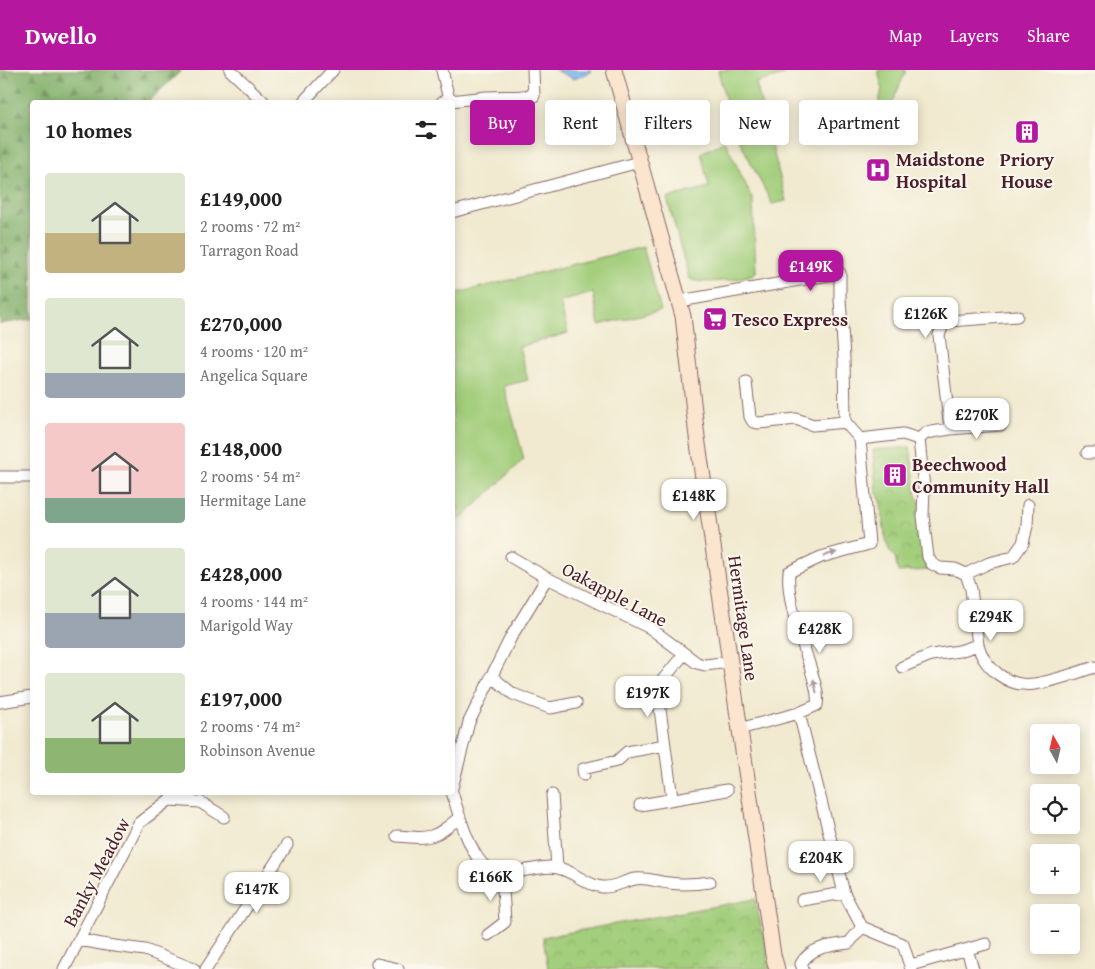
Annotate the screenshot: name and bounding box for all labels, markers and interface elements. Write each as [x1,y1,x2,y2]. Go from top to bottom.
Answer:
text: Dwello [25,18,97,53]
text: Map [889,22,922,49]
text: Layers [950,22,999,49]
text: Share [1027,22,1070,49]
chip: Buy [470,100,535,145]
chip: Rent [545,100,616,145]
chip: Filters [626,100,710,145]
chip: New [720,100,789,145]
chip: Apartment [799,100,918,145]
text: 10 homes [45,115,132,146]
icon: filters [412,116,440,144]
building icon: Priory House [1014,119,1040,145]
place label: Maidstone Hospital [896,145,985,195]
place label: Priory House [1000,145,1054,195]
hospital icon: Maidstone Hospital [865,157,891,183]
text: £149,000 [200,183,282,214]
icon: home [85,193,145,253]
text: 2 rooms · 72 m² [200,214,300,238]
text: Tarragon Road [200,238,299,262]
pin: £149K [776,250,846,292]
text: £149K [789,254,833,278]
pin: £126K [891,296,961,339]
text: £126K [904,301,948,325]
place label: Tesco Express [732,305,848,333]
supermarket icon: Tesco Express [702,306,728,332]
text: £270,000 [200,308,282,339]
icon: home [85,318,145,378]
text: 4 rooms · 120 m² [200,339,308,363]
text: Angelica Square [200,363,308,387]
pin: £270K [942,398,1012,440]
text: £270K [955,402,999,426]
text: £148,000 [200,433,282,464]
icon: home [85,443,145,503]
place label: Beechwood Community Hall [912,450,1049,500]
building icon: Beechwood Community Hall [882,462,908,488]
text: 2 rooms · 54 m² [200,464,300,488]
pin: £148K [659,478,729,521]
text: £148K [672,483,716,507]
text: Hermitage Lane [200,488,306,512]
one-way arrow [823,550,838,558]
street label: Oakapple Lane [557,554,673,634]
street label: Hermitage Lane [721,554,767,683]
text: £428,000 [200,558,282,589]
icon: home [85,568,145,628]
text: 4 rooms · 144 m² [200,589,308,613]
pin: £294K [956,600,1026,642]
text: £294K [969,604,1013,628]
pin: £428K [785,612,855,654]
text: Marigold Way [200,613,293,637]
text: £428K [798,616,842,640]
pin: £197K [613,676,683,718]
one-way arrow [811,678,819,693]
text: £197K [626,680,670,704]
text: £197,000 [200,683,282,714]
icon: home [85,693,145,753]
text: 2 rooms · 74 m² [200,714,300,738]
north arrow [1030,724,1080,774]
map controls [1030,724,1080,954]
text: Robinson Avenue [200,738,315,762]
button: locate [1030,784,1080,834]
street label: Banky Meadow [55,812,137,932]
pin: £204K [786,840,856,883]
button: + [1030,844,1080,894]
text: £204K [799,845,843,869]
pin: £166K [456,860,526,902]
text: £166K [469,864,513,888]
pin: £147K [222,872,292,914]
text: £147K [235,876,279,900]
button: − [1030,904,1080,954]

